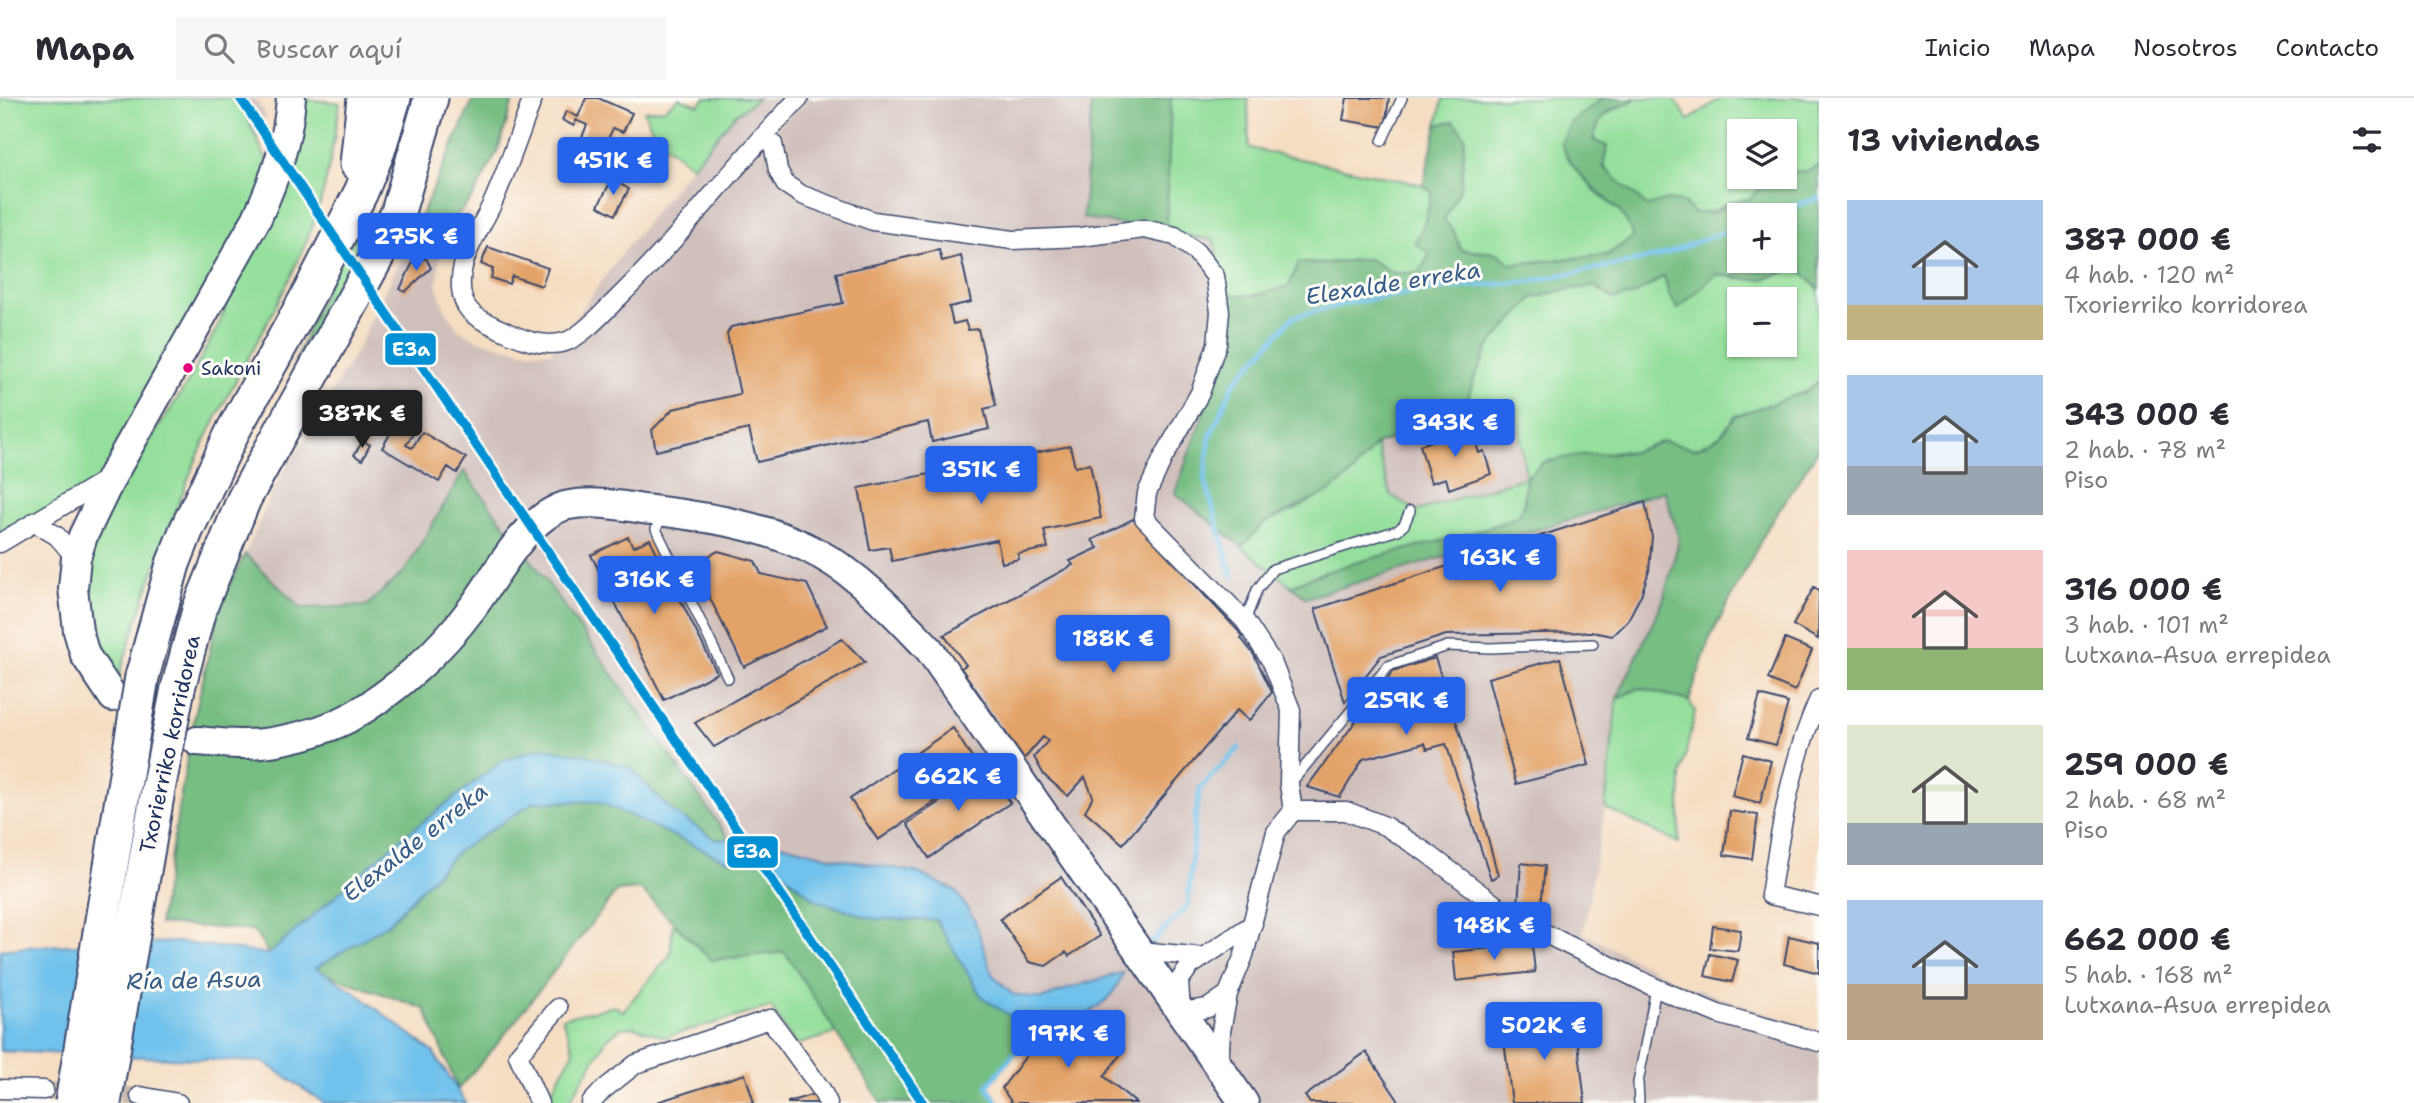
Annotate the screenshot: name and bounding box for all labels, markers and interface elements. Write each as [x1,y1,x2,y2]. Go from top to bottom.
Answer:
search box [176,17,666,80]
text: Mapa [35,26,134,71]
icon: search [200,29,238,67]
text: Buscar aquí [256,31,402,66]
text: Inicio [1925,32,1991,64]
text: Mapa [2029,32,2095,64]
text: Nosotros [2133,32,2238,64]
text: Contacto [2276,32,2379,64]
map controls [1727,119,1797,357]
button: layers [1727,119,1797,189]
text: 13 viviendas [1847,120,2040,161]
icon: filters [2348,121,2386,159]
pin: 451K € [556,138,670,197]
text: 451K € [573,145,653,175]
button: + [1727,203,1797,273]
pin: 275K € [359,214,473,273]
text: 387 000 € [2064,219,2231,260]
text: 275K € [374,221,458,251]
icon: home [1903,228,1987,312]
water label: Elexalde erreka [1303,254,1483,312]
text: 4 hab. · 120 m² [2064,260,2235,290]
button: − [1727,287,1797,357]
text: Txorierriko korridorea [2064,290,2308,320]
line badge: E3a [384,332,437,366]
text: E3a [392,337,430,362]
place label: Sakoni [201,356,261,381]
marker: Sakoni [181,361,195,375]
pin: 387K € [305,390,419,450]
text: 343 000 € [2064,394,2230,435]
text: 387K € [318,398,406,428]
pin: 343K € [1398,400,1512,459]
icon: home [1903,403,1987,487]
text: 343K € [1412,407,1498,437]
text: 2 hab. · 78 m² [2064,435,2226,465]
pin: 351K € [924,446,1038,506]
text: 351K € [941,454,1021,484]
text: Piso [2064,465,2108,495]
pin: 163K € [1443,534,1557,594]
text: 163K € [1459,542,1541,572]
pin: 316K € [597,556,711,616]
text: 316K € [614,564,694,594]
text: 316 000 € [2064,569,2222,610]
icon: home [1903,578,1987,662]
text: 3 hab. · 101 m² [2064,610,2229,640]
pin: 188K € [1056,616,1170,675]
text: 188K € [1072,623,1154,653]
street label: Txorierriko korridorea [133,632,207,856]
text: Lutxana-Asua errepidea [2064,640,2331,670]
pin: 259K € [1349,678,1463,737]
text: 259K € [1363,685,1449,715]
text: 259 000 € [2064,744,2228,785]
icon: home [1903,753,1987,837]
pin: 662K € [901,754,1015,813]
text: 662K € [914,761,1002,791]
water label: Elexalde erreka [336,776,494,908]
text: 2 hab. · 68 m² [2064,785,2226,815]
text: Piso [2064,815,2108,845]
line badge: E3a [726,835,779,869]
text: E3a [733,839,771,864]
pin: 148K € [1437,902,1551,962]
text: 148K € [1453,910,1535,940]
text: 662 000 € [2064,919,2231,960]
icon: home [1903,928,1987,1012]
text: 5 hab. · 168 m² [2064,960,2233,990]
water label: Ría de Asua [126,964,262,996]
text: Lutxana-Asua errepidea [2064,990,2331,1020]
pin: 502K € [1487,1002,1601,1062]
pin: 197K € [1011,1010,1125,1070]
text: 502K € [1501,1010,1587,1040]
text: 197K € [1027,1018,1109,1048]

